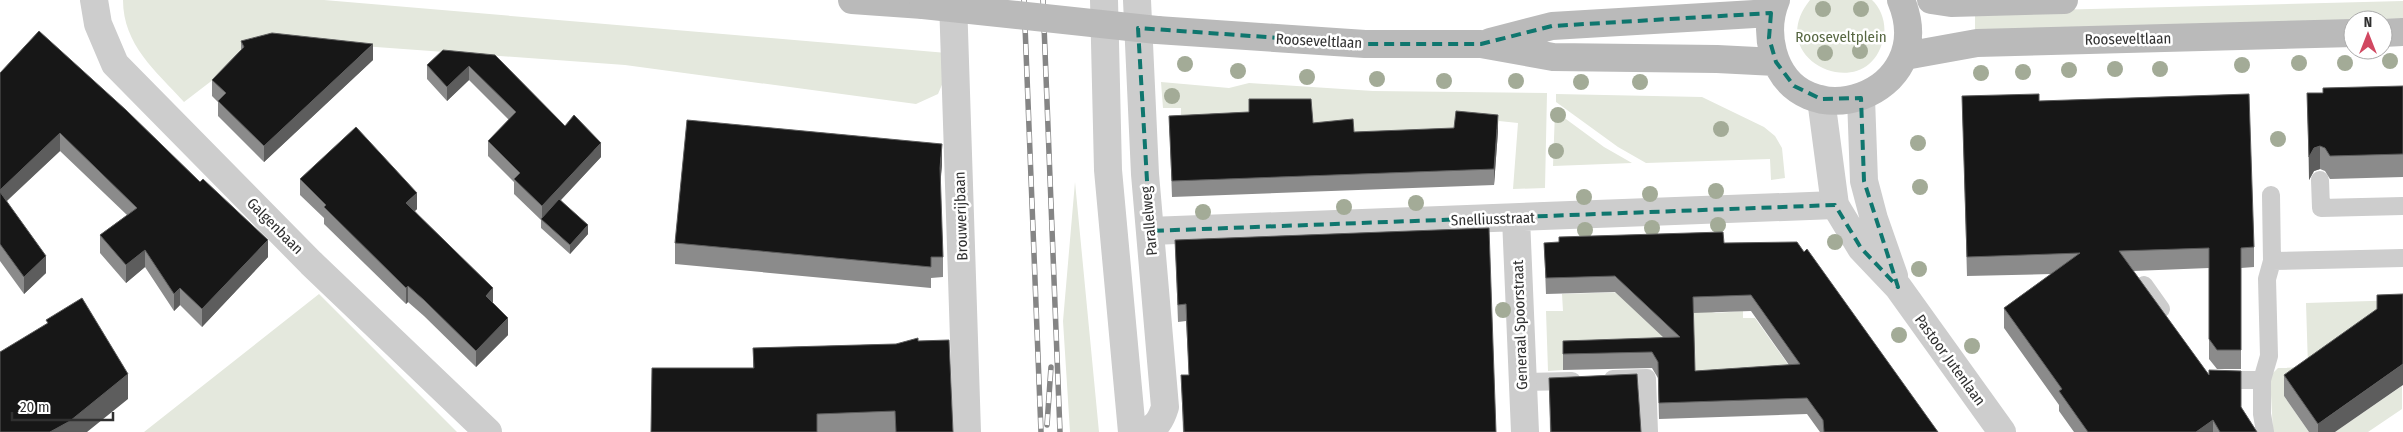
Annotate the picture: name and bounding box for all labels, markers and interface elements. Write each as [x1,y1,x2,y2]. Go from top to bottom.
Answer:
north arrow [2343,10,2393,60]
text: N [2364,14,2372,31]
park label: Rooseveltplein [1795,28,1887,46]
street label: Rooseveltlaan [2085,29,2171,49]
street label: Rooseveltlaan [1275,30,1363,52]
street label: Brouwerijbaan [950,171,972,261]
street label: Parallelweg [1137,185,1161,257]
street label: Galgenbaan [243,194,307,258]
street label: Snelliusstraat [1451,209,1535,229]
street label: Generaal Spoorstraat [1509,260,1531,390]
street label: Pastoor Jutenlaan [1911,311,1989,409]
scale bar [12,390,114,422]
text: 20 m [20,398,50,416]

